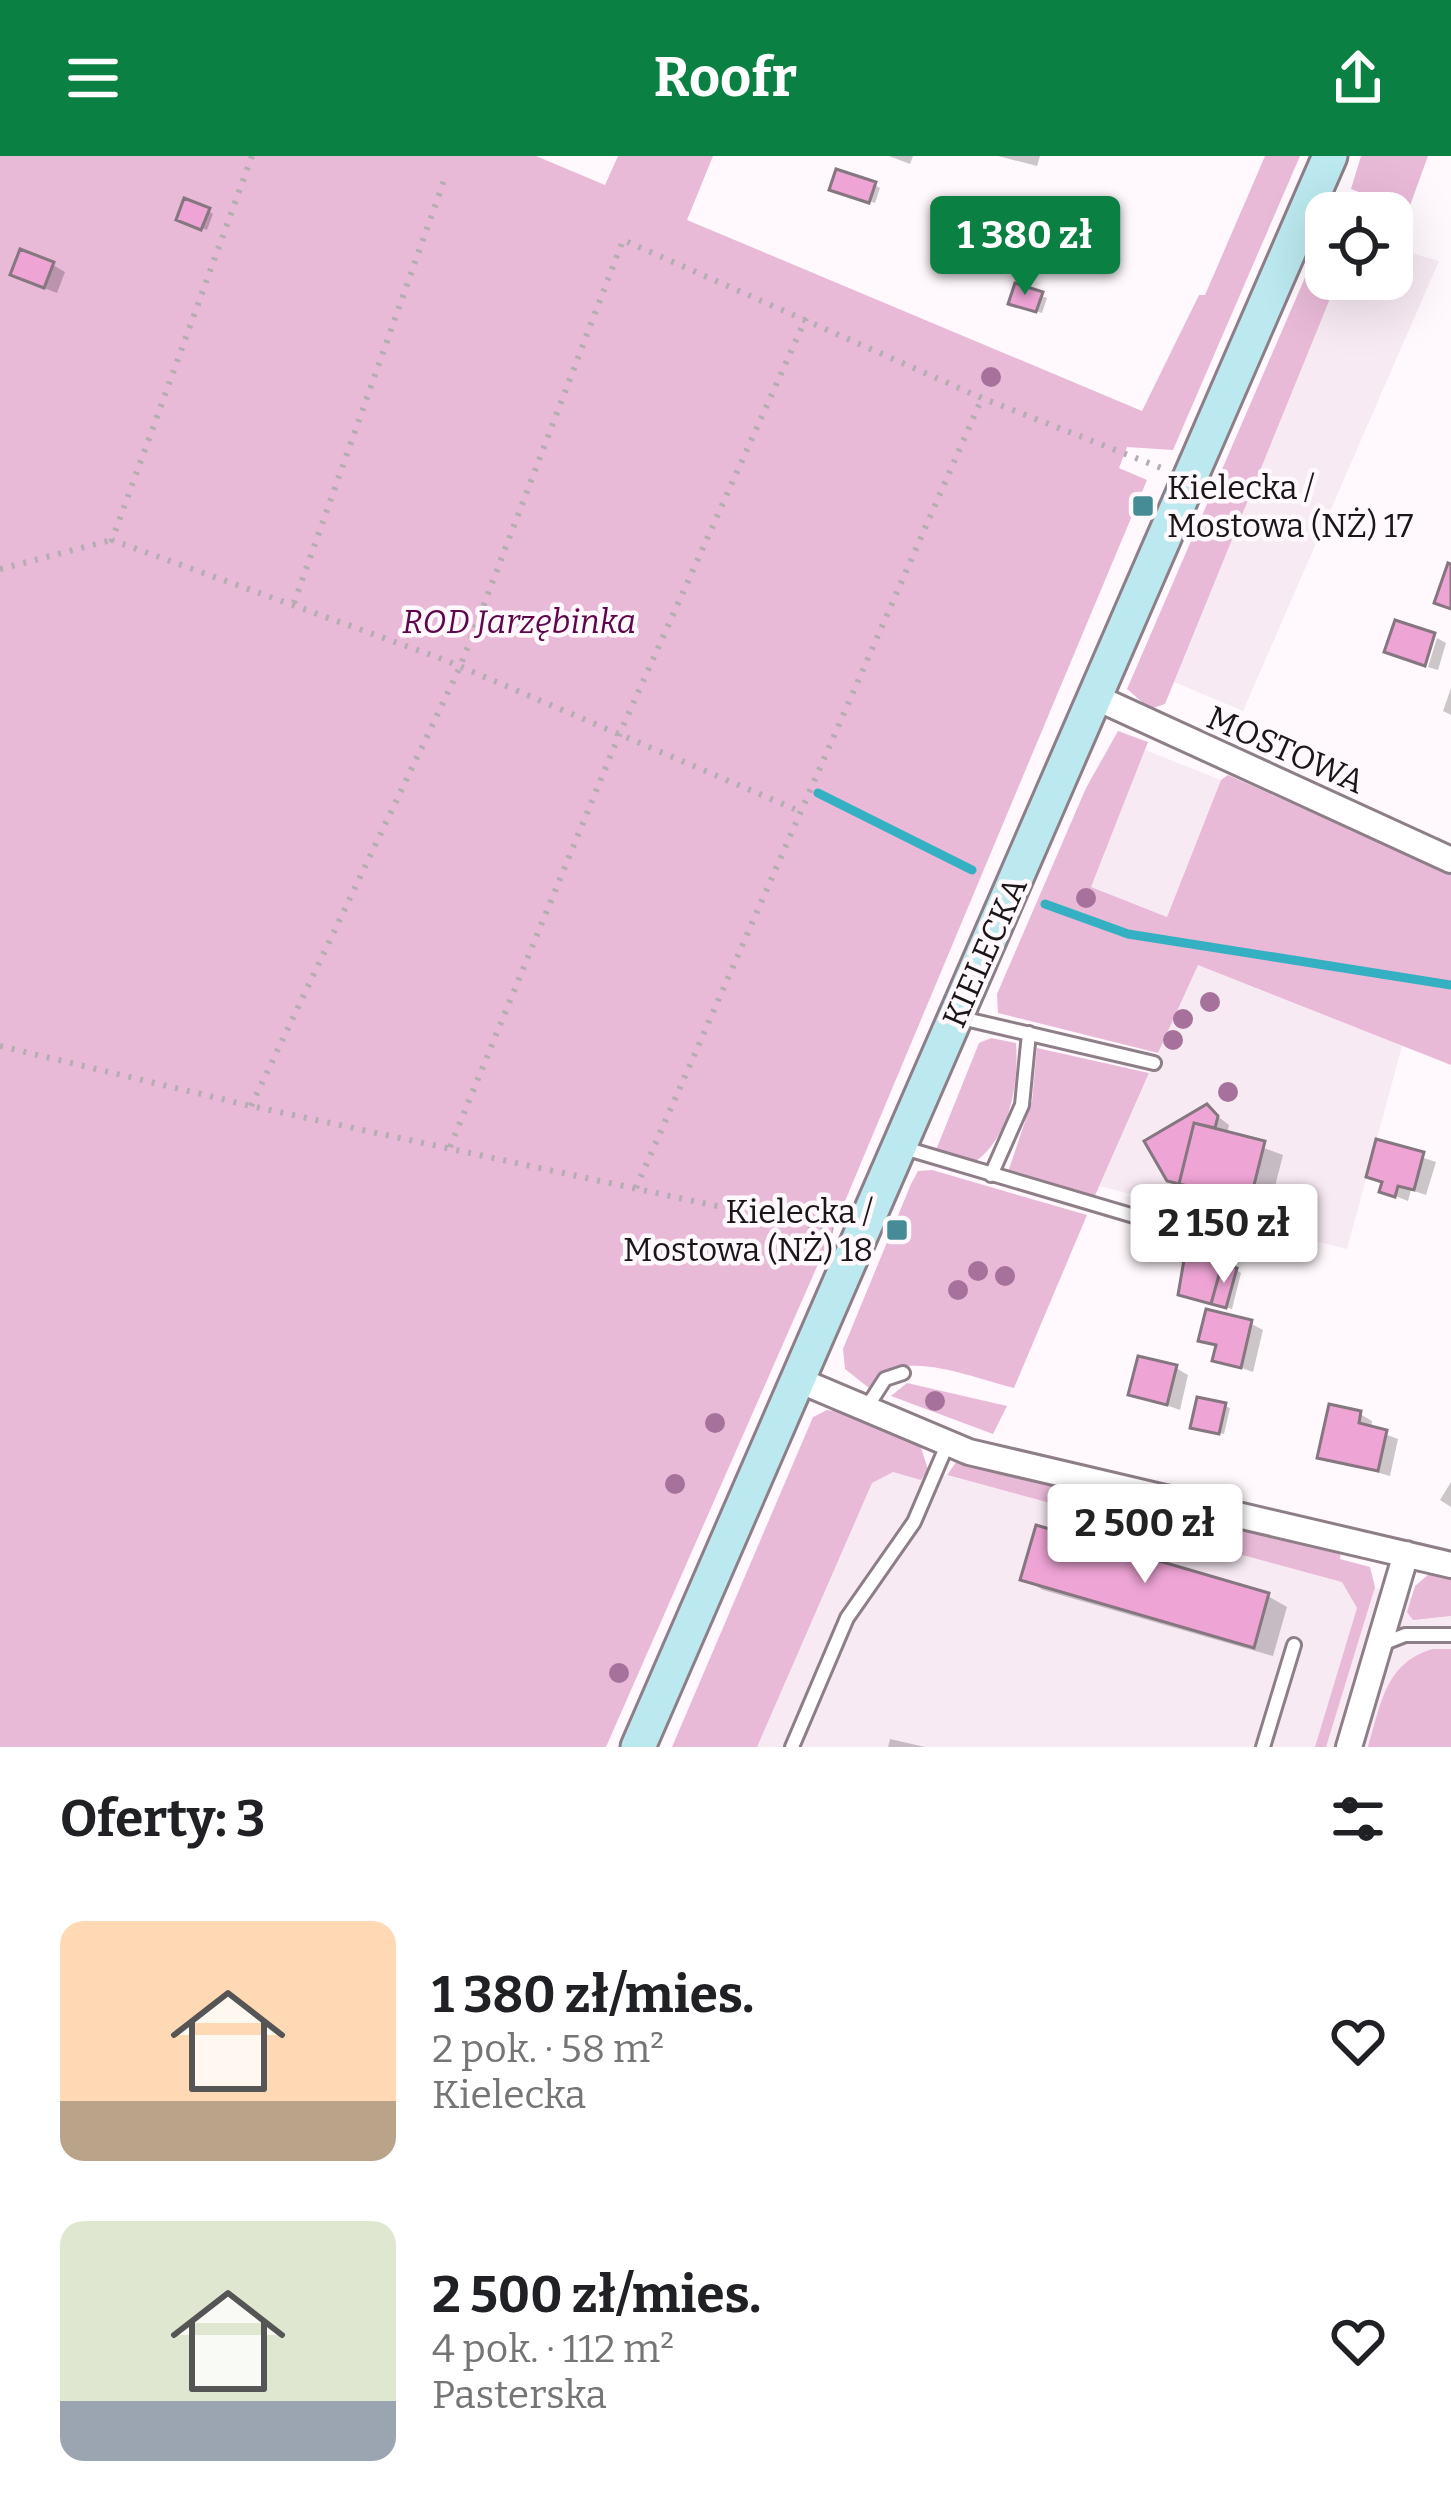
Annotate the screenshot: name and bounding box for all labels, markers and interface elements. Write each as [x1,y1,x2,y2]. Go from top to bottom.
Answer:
icon: menu [60,45,126,111]
icon: share [1325,45,1391,111]
text: Roofr [654,46,797,110]
map controls [1305,192,1413,300]
button: locate [1305,192,1413,300]
pin: 1 380 zł [901,196,1149,298]
text: 1 380 zł [957,212,1093,258]
place label: Kielecka / Mostowa (NŻ) 17 [1167,468,1413,546]
marker: Kielecka / Mostowa (NŻ) 17 [1130,493,1156,519]
park label: ROD Jarzębinka [402,602,636,642]
street label: MOSTOWA [1201,697,1371,803]
street label: KIELECKA [934,871,1036,1034]
pin: 2 150 zł [1100,1184,1348,1286]
place label: Kielecka / Mostowa (NŻ) 18 [623,1192,874,1270]
text: 2 150 zł [1158,1200,1291,1246]
marker: Kielecka / Mostowa (NŻ) 18 [884,1217,910,1243]
pin: 2 500 zł [1021,1484,1269,1586]
text: 2 500 zł [1075,1500,1215,1546]
icon: filters [1325,1786,1391,1852]
text: Oferty: 3 [60,1788,265,1850]
text: 1 380 zł/mies. [432,1964,754,2026]
icon: home [156,1969,300,2113]
icon: heart [1325,2008,1391,2074]
text: 2 pok. · 58 m² [432,2026,664,2072]
text: Kielecka [432,2072,586,2118]
text: 2 500 zł/mies. [432,2264,761,2326]
icon: home [156,2269,300,2413]
icon: heart [1325,2308,1391,2374]
text: 4 pok. · 112 m² [432,2326,674,2372]
text: Pasterska [432,2372,607,2418]

